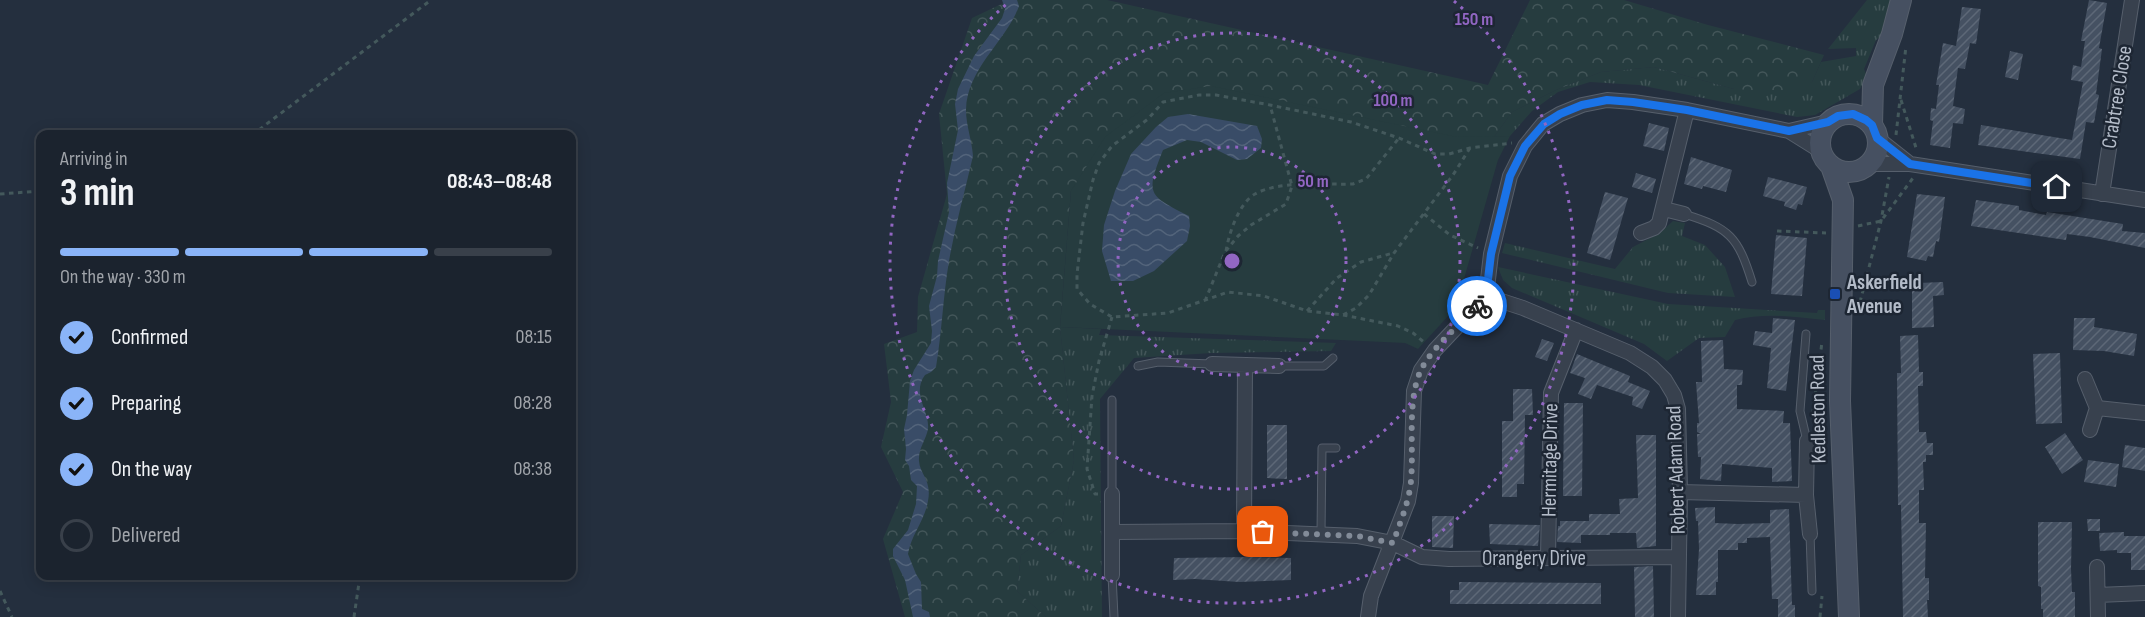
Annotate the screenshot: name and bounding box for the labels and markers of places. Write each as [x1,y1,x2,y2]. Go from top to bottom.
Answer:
pin [2031,161,2082,212]
centre of rings [1222,251,1242,271]
place label: Askerfield Avenue [1846,270,1922,319]
marker: Askerfield Avenue [1828,287,1842,301]
pin [1237,506,1288,557]

